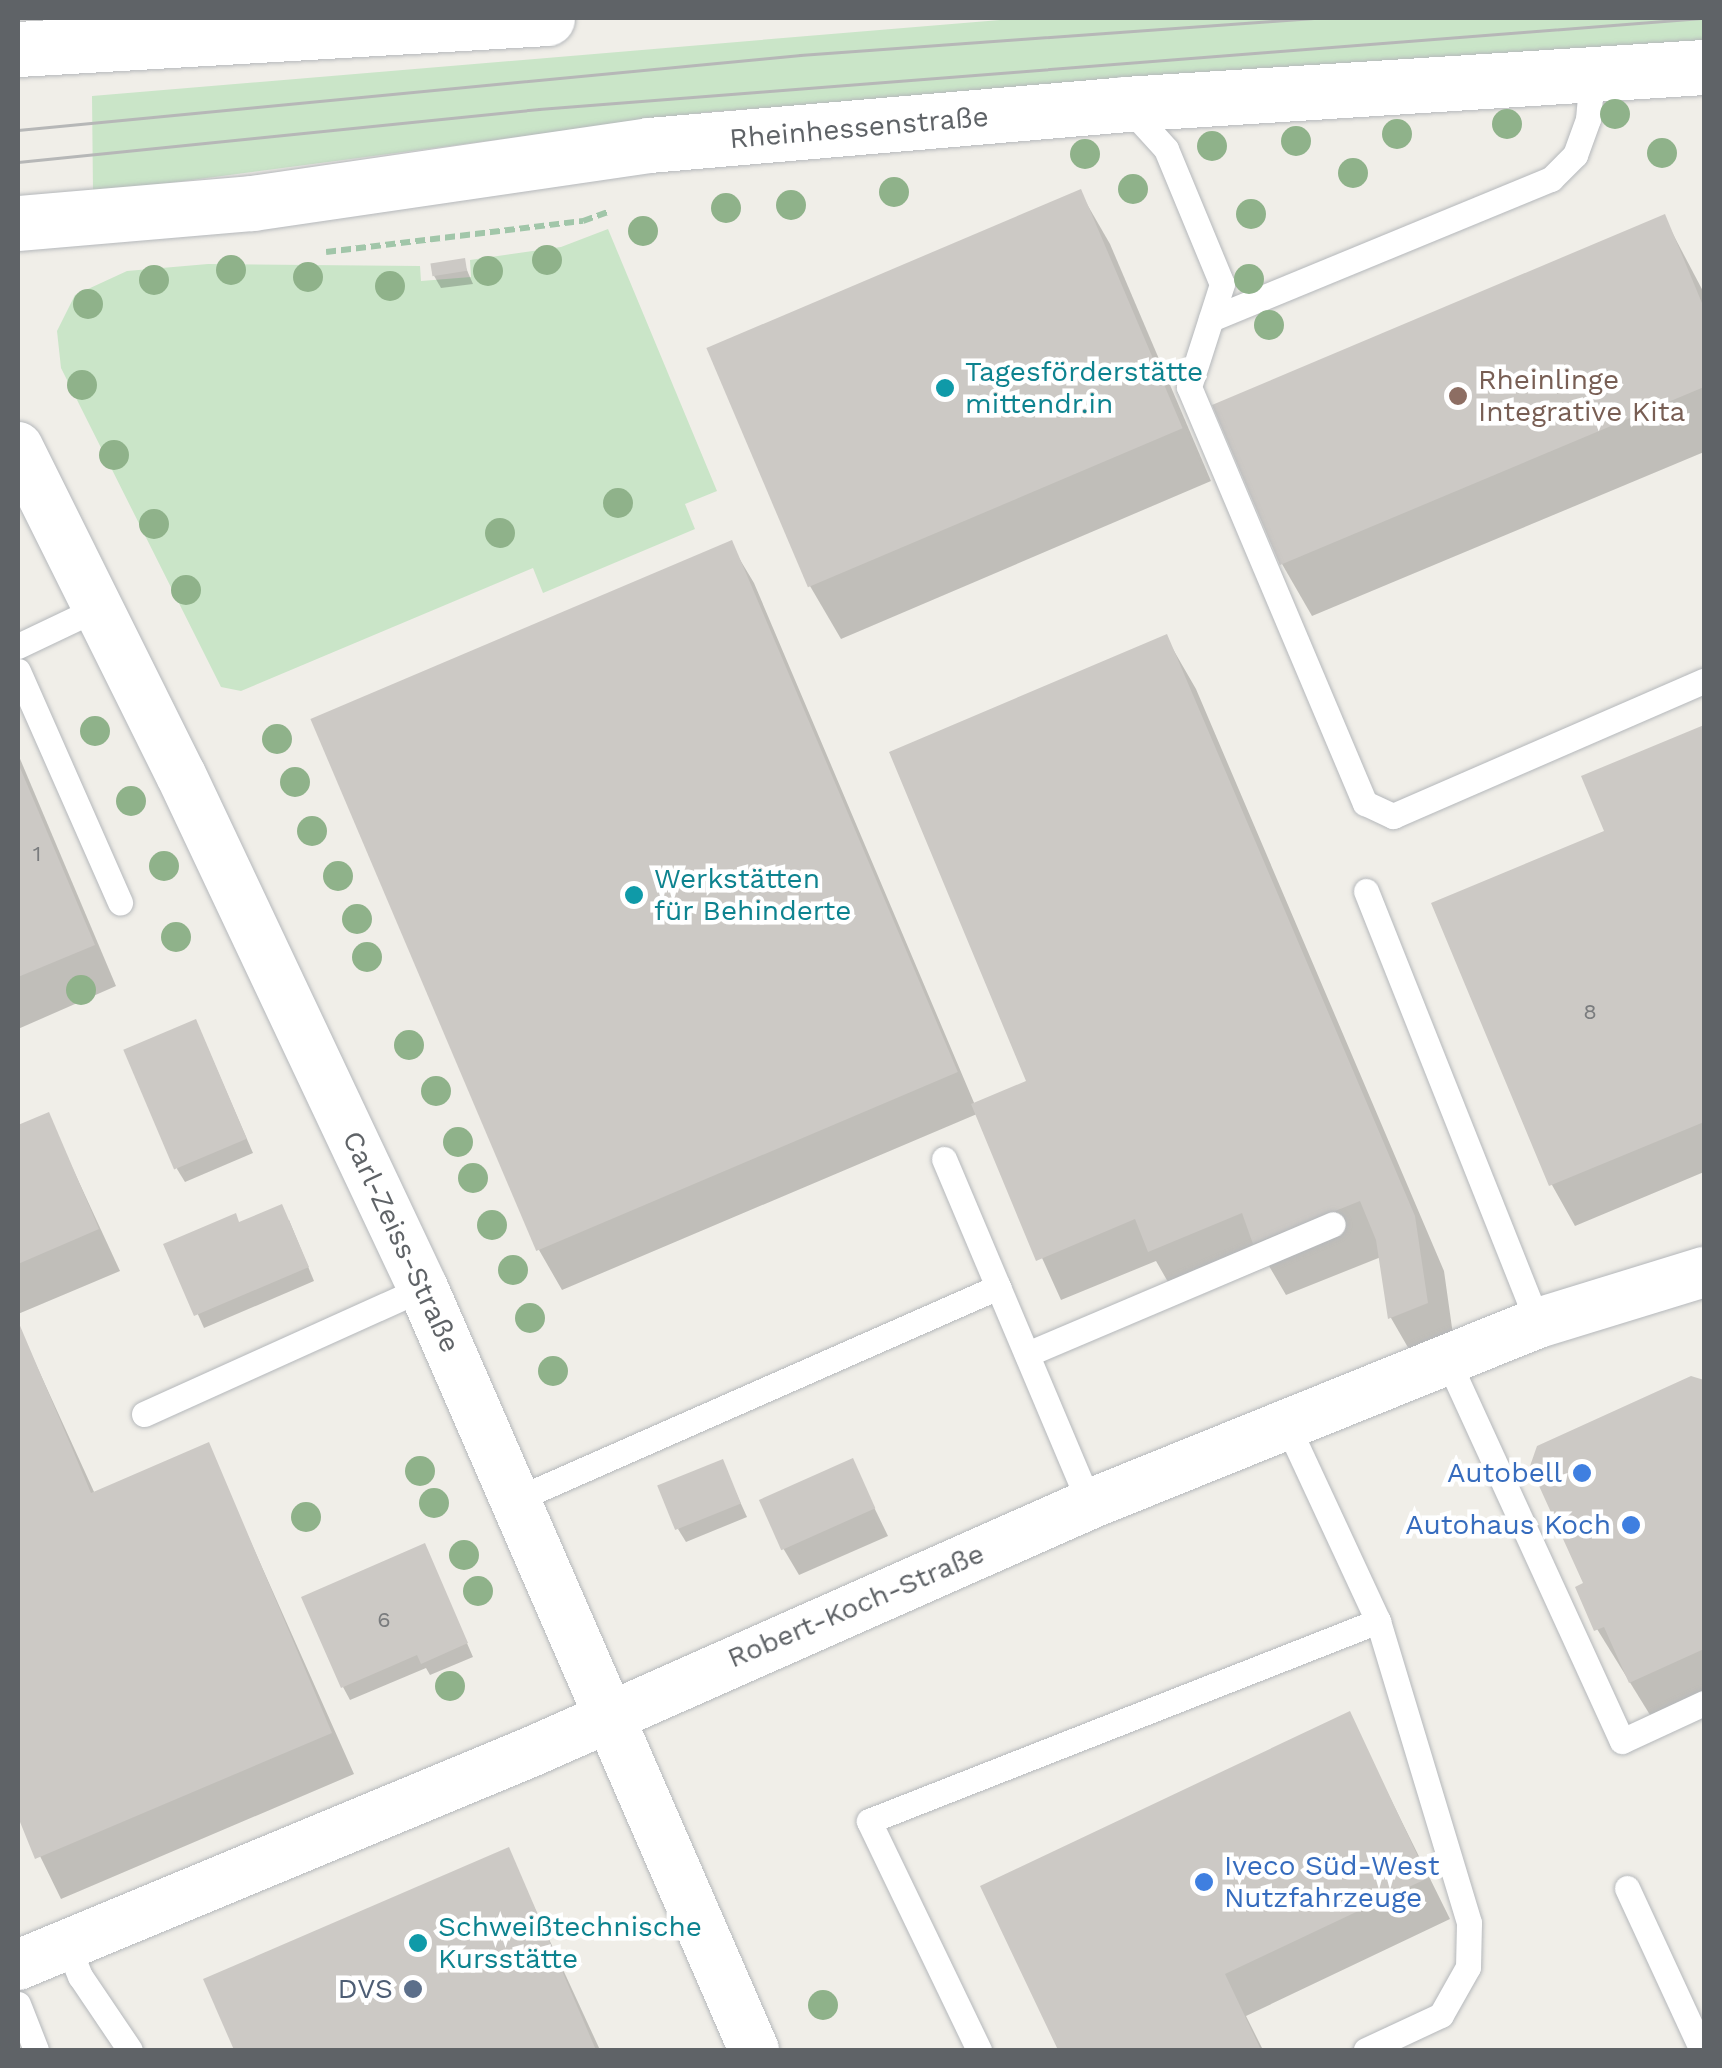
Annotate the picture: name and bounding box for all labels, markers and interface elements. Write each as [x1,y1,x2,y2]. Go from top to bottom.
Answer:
street label: Rheinhessenstraße [728,100,990,156]
place label: Tagesförderstätte mittendr.in [965,355,1203,421]
place label: Rheinlinge Integrative Kita [1478,363,1685,429]
marker: Tagesförderstätte mittendr.in [934,377,956,399]
marker: Rheinlinge Integrative Kita [1447,385,1469,407]
house number: 1 [33,841,41,867]
place label: Werkstätten für Behinderte [654,862,852,928]
marker: Werkstätten für Behinderte [623,884,645,906]
house number: 8 [1583,999,1597,1025]
street label: Carl-Zeiss-Straße [335,1126,467,1358]
place label: Autobell [1447,1456,1562,1490]
marker: Autobell [1571,1462,1593,1484]
place label: Autohaus Koch [1405,1508,1611,1542]
marker: Autohaus Koch [1620,1514,1642,1536]
street label: Robert-Koch-Straße [723,1537,989,1675]
house number: 6 [377,1607,391,1633]
place label: Iveco Süd-West Nutzfahrzeuge [1224,1849,1440,1915]
marker: Iveco Süd-West Nutzfahrzeuge [1193,1871,1215,1893]
place label: Schweißtechnische Kursstätte [438,1910,702,1976]
marker: Schweißtechnische Kursstätte [407,1932,429,1954]
place label: DVS [338,1972,393,2006]
marker: DVS [402,1978,424,2000]

